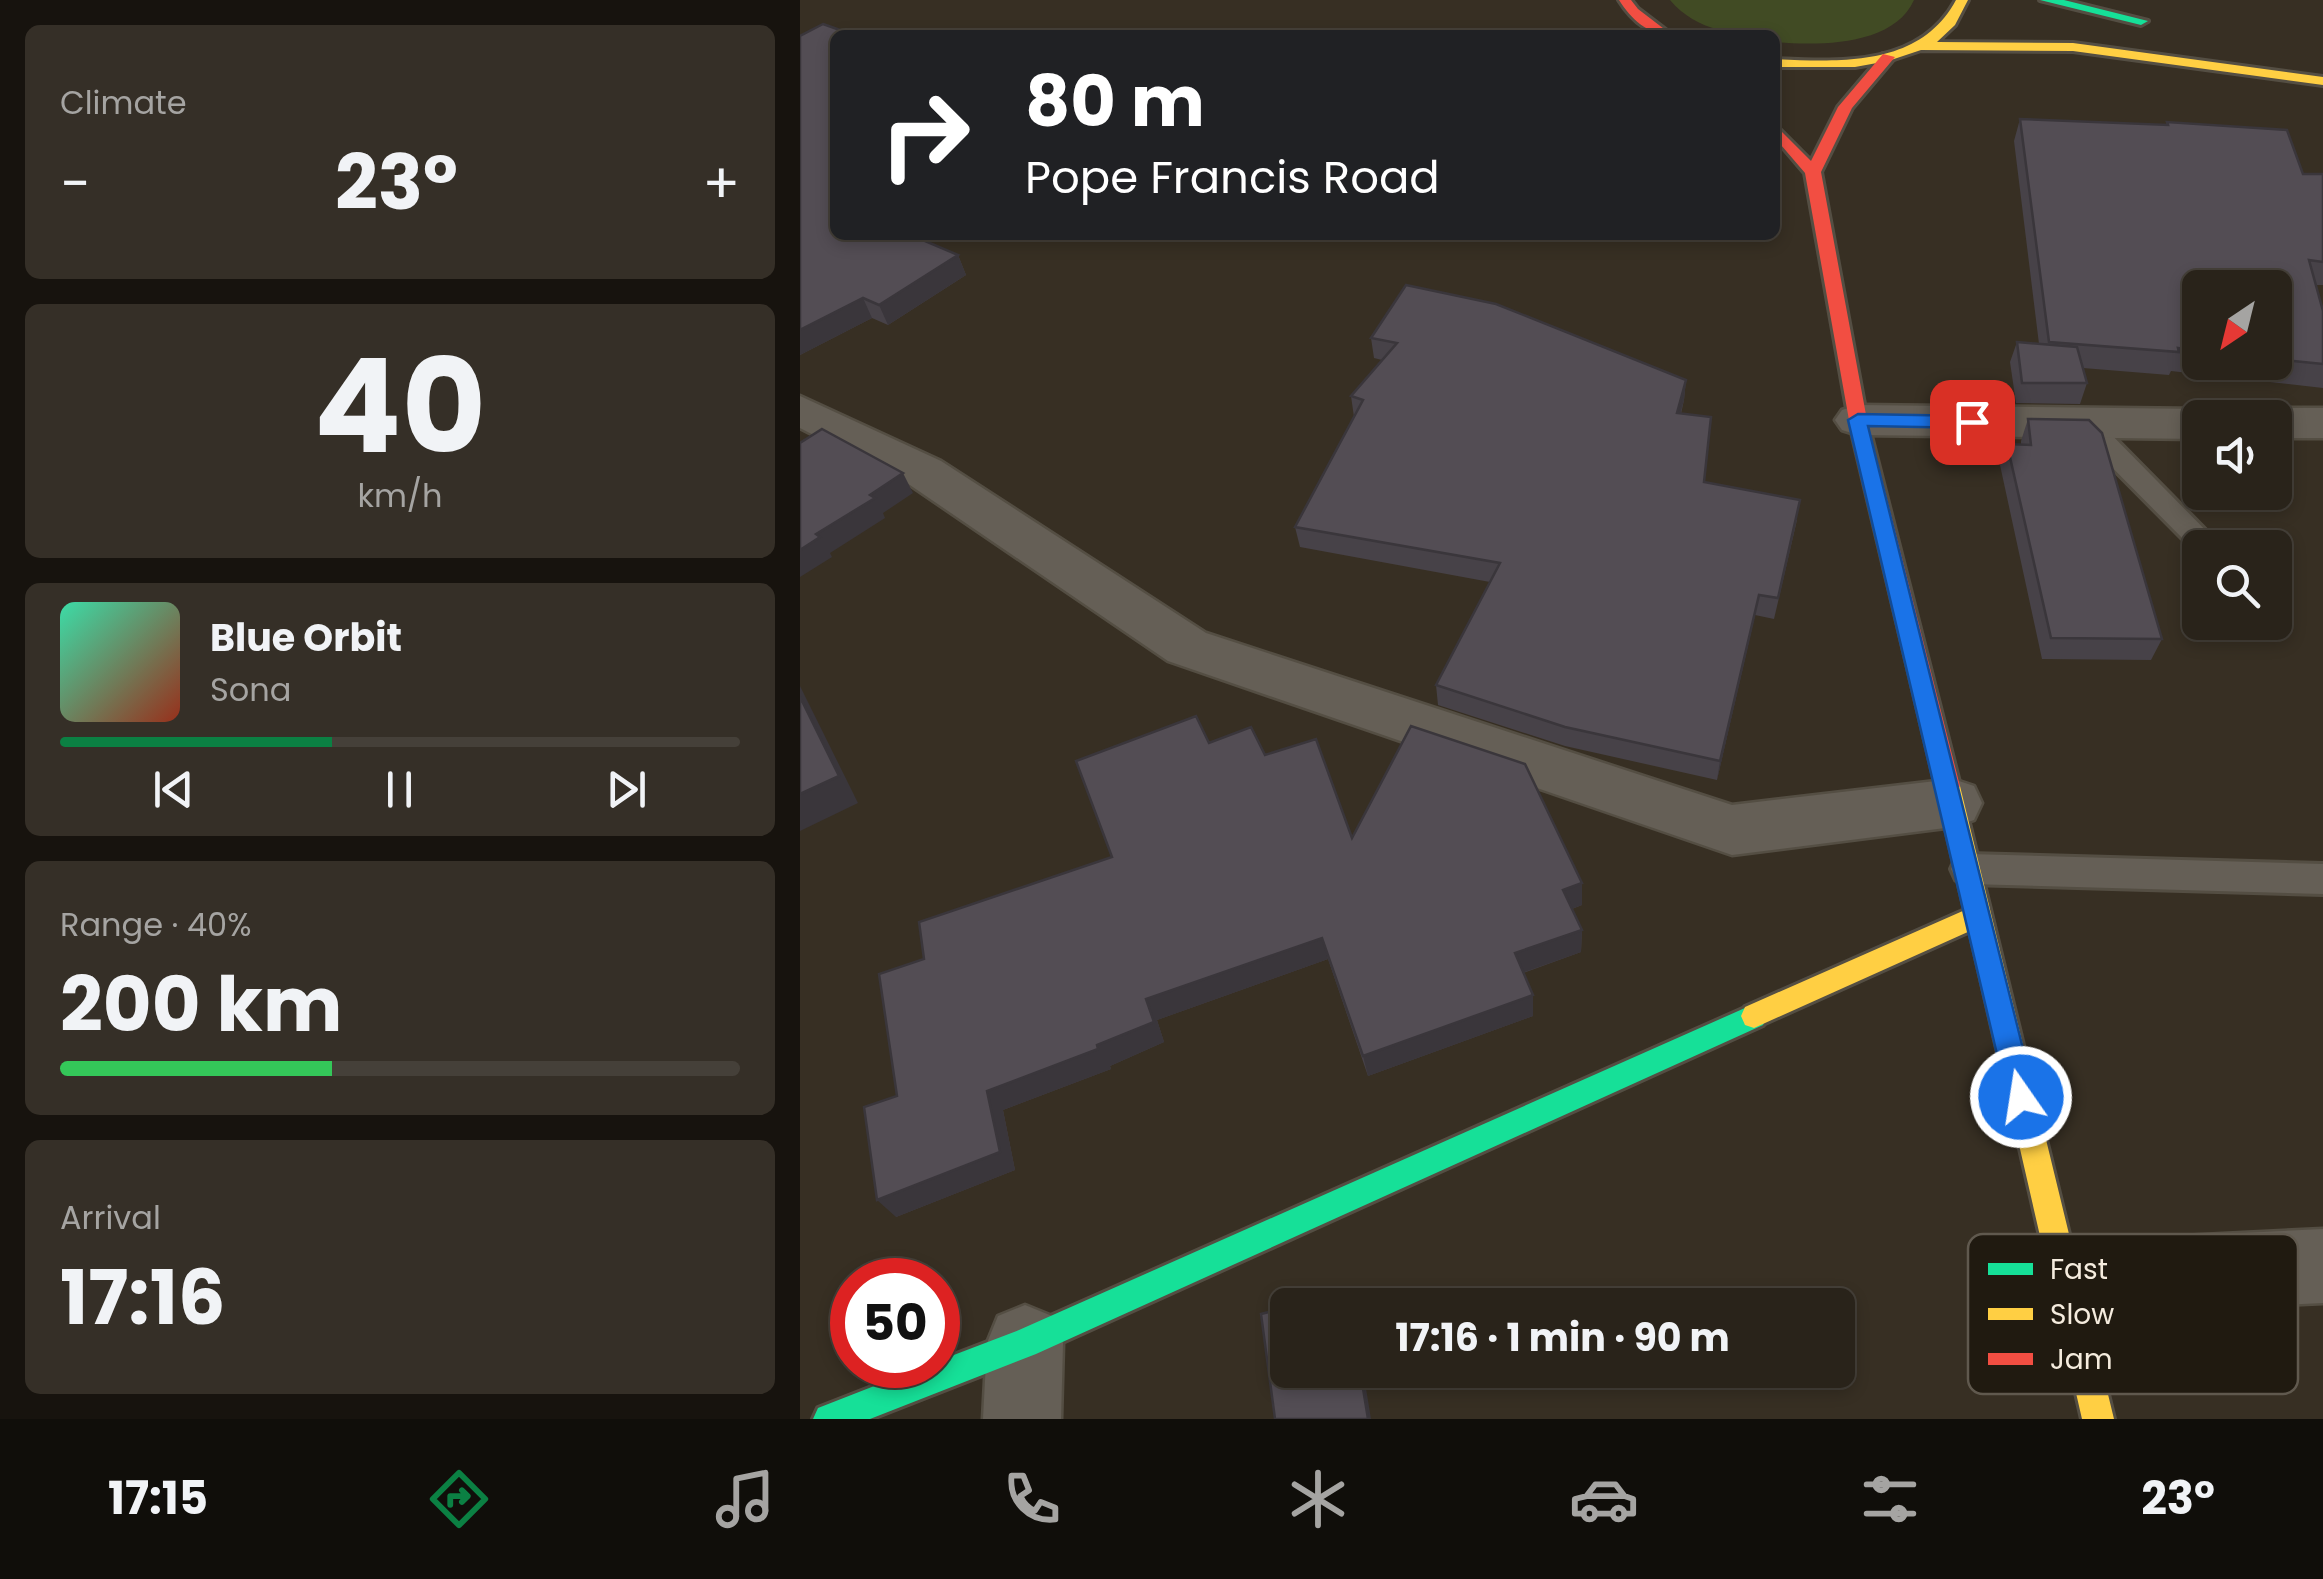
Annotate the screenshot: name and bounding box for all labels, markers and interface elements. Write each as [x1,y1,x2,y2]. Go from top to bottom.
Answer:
text: 80 m [1025,52,1205,151]
icon: right [860,70,990,200]
text: Climate [60,80,187,125]
text: 23° [335,130,458,235]
text: − [60,145,90,222]
text: + [702,145,740,222]
text: Pope Francis Road [1025,146,1440,209]
north arrow [2182,270,2292,380]
map controls [2182,270,2292,640]
text: 40 [314,315,486,498]
pin [1930,380,2015,465]
icon: arrive [1945,395,2000,450]
button: sound [2182,400,2292,510]
text: km/h [357,473,443,518]
button: search [2182,530,2292,640]
text: Blue Orbit [210,611,402,664]
text: Sona [210,667,291,712]
icon: previous [146,762,201,817]
icon: pause [372,762,427,817]
icon: next [599,762,654,817]
text: Range · 40% [60,902,251,947]
text: 200 km [60,952,342,1057]
position arrow [1969,1045,2073,1149]
text: Arrival [60,1195,161,1240]
legend [1968,1234,2298,1394]
text: 17:16 [60,1245,226,1350]
text: Fast [2050,1250,2108,1289]
speed limit sign: 50 [830,1258,960,1388]
text: Slow [2050,1295,2114,1334]
text: 17:16 · 1 min · 90 m [1395,1311,1730,1364]
text: Jam [2050,1340,2113,1379]
icon: directions [424,1464,494,1534]
icon: music [710,1464,780,1534]
icon: phone [997,1464,1067,1534]
icon: climate [1283,1464,1353,1534]
icon: car [1569,1464,1639,1534]
icon: filters [1855,1464,1925,1534]
text: 17:15 [108,1467,208,1530]
text: 23° [2141,1467,2215,1530]

